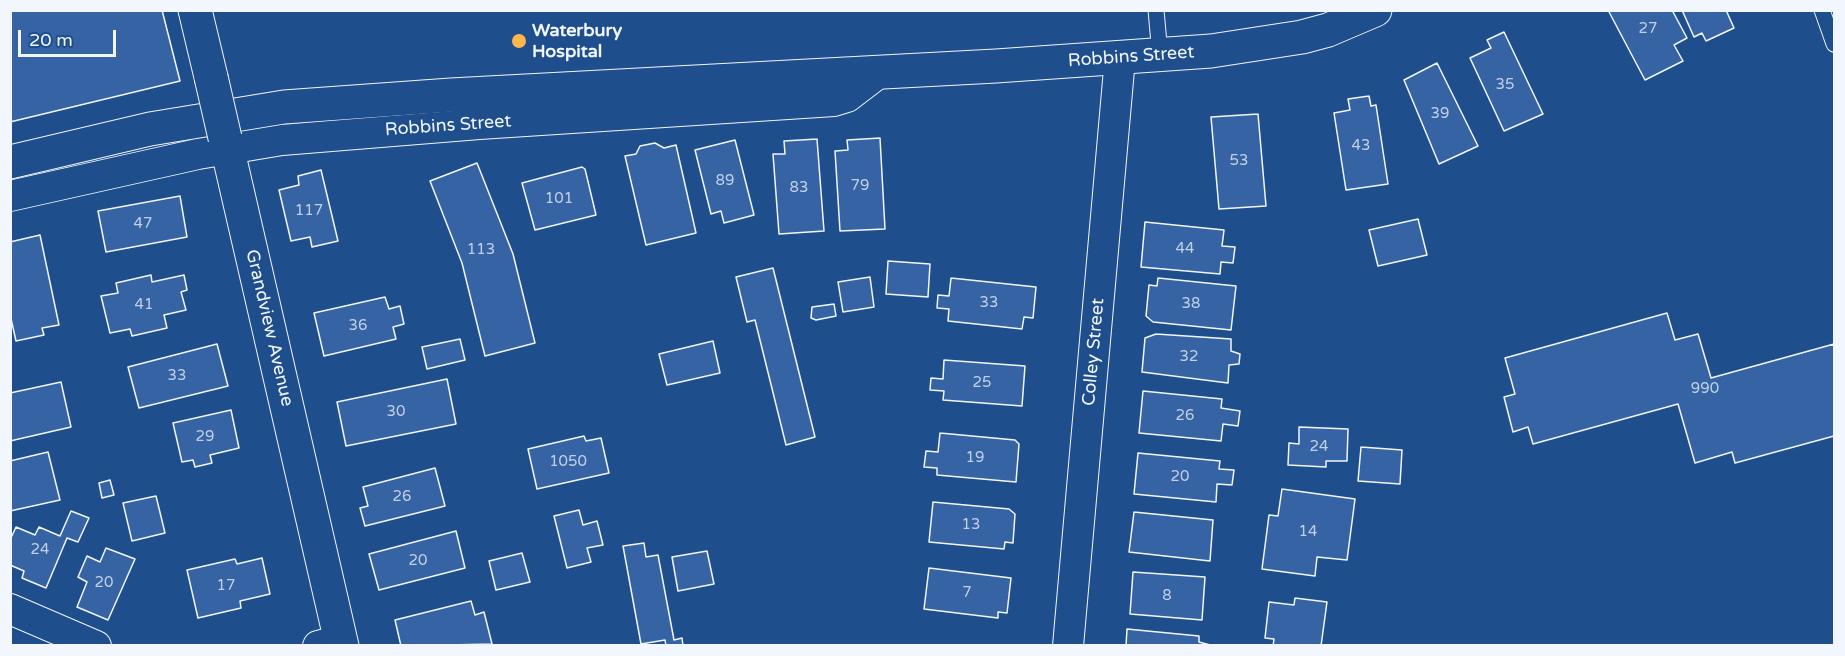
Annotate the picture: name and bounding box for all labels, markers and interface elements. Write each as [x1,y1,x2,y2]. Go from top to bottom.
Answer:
scale bar [21,18,118,56]
place label: Waterbury Hospital [532,20,622,63]
house number: 27 [1639,20,1657,38]
text: 20 m [29,29,73,51]
marker: Waterbury Hospital [510,32,528,50]
street label: Robbins Street [1067,42,1195,72]
house number: 35 [1496,76,1514,94]
house number: 39 [1431,105,1449,123]
street label: Robbins Street [384,111,512,141]
house number: 43 [1352,137,1370,155]
house number: 53 [1230,152,1248,170]
house number: 89 [716,172,734,190]
house number: 79 [851,177,869,195]
house number: 83 [790,179,808,197]
house number: 101 [545,190,573,208]
house number: 117 [295,202,323,220]
house number: 47 [134,215,152,233]
house number: 44 [1176,240,1194,258]
house number: 113 [467,241,495,259]
street label: Grandview Avenue [240,247,298,409]
house number: 33 [980,294,998,312]
house number: 38 [1182,295,1200,313]
house number: 41 [135,296,153,314]
street label: Colley Street [1079,297,1109,407]
house number: 36 [349,317,367,335]
house number: 32 [1180,348,1198,366]
house number: 33 [168,367,186,385]
house number: 25 [973,374,991,392]
house number: 990 [1691,380,1719,398]
house number: 30 [387,403,405,421]
house number: 26 [1176,407,1194,425]
house number: 29 [196,428,214,446]
house number: 24 [1310,438,1328,456]
house number: 19 [966,449,984,467]
house number: 1050 [549,453,587,471]
house number: 20 [1171,468,1189,486]
house number: 26 [393,488,411,506]
house number: 13 [962,516,980,534]
house number: 14 [1299,523,1317,541]
house number: 24 [31,541,49,559]
house number: 20 [409,552,427,570]
house number: 20 [95,574,113,592]
house number: 17 [217,577,235,595]
house number: 7 [962,584,972,602]
house number: 8 [1162,587,1172,605]

